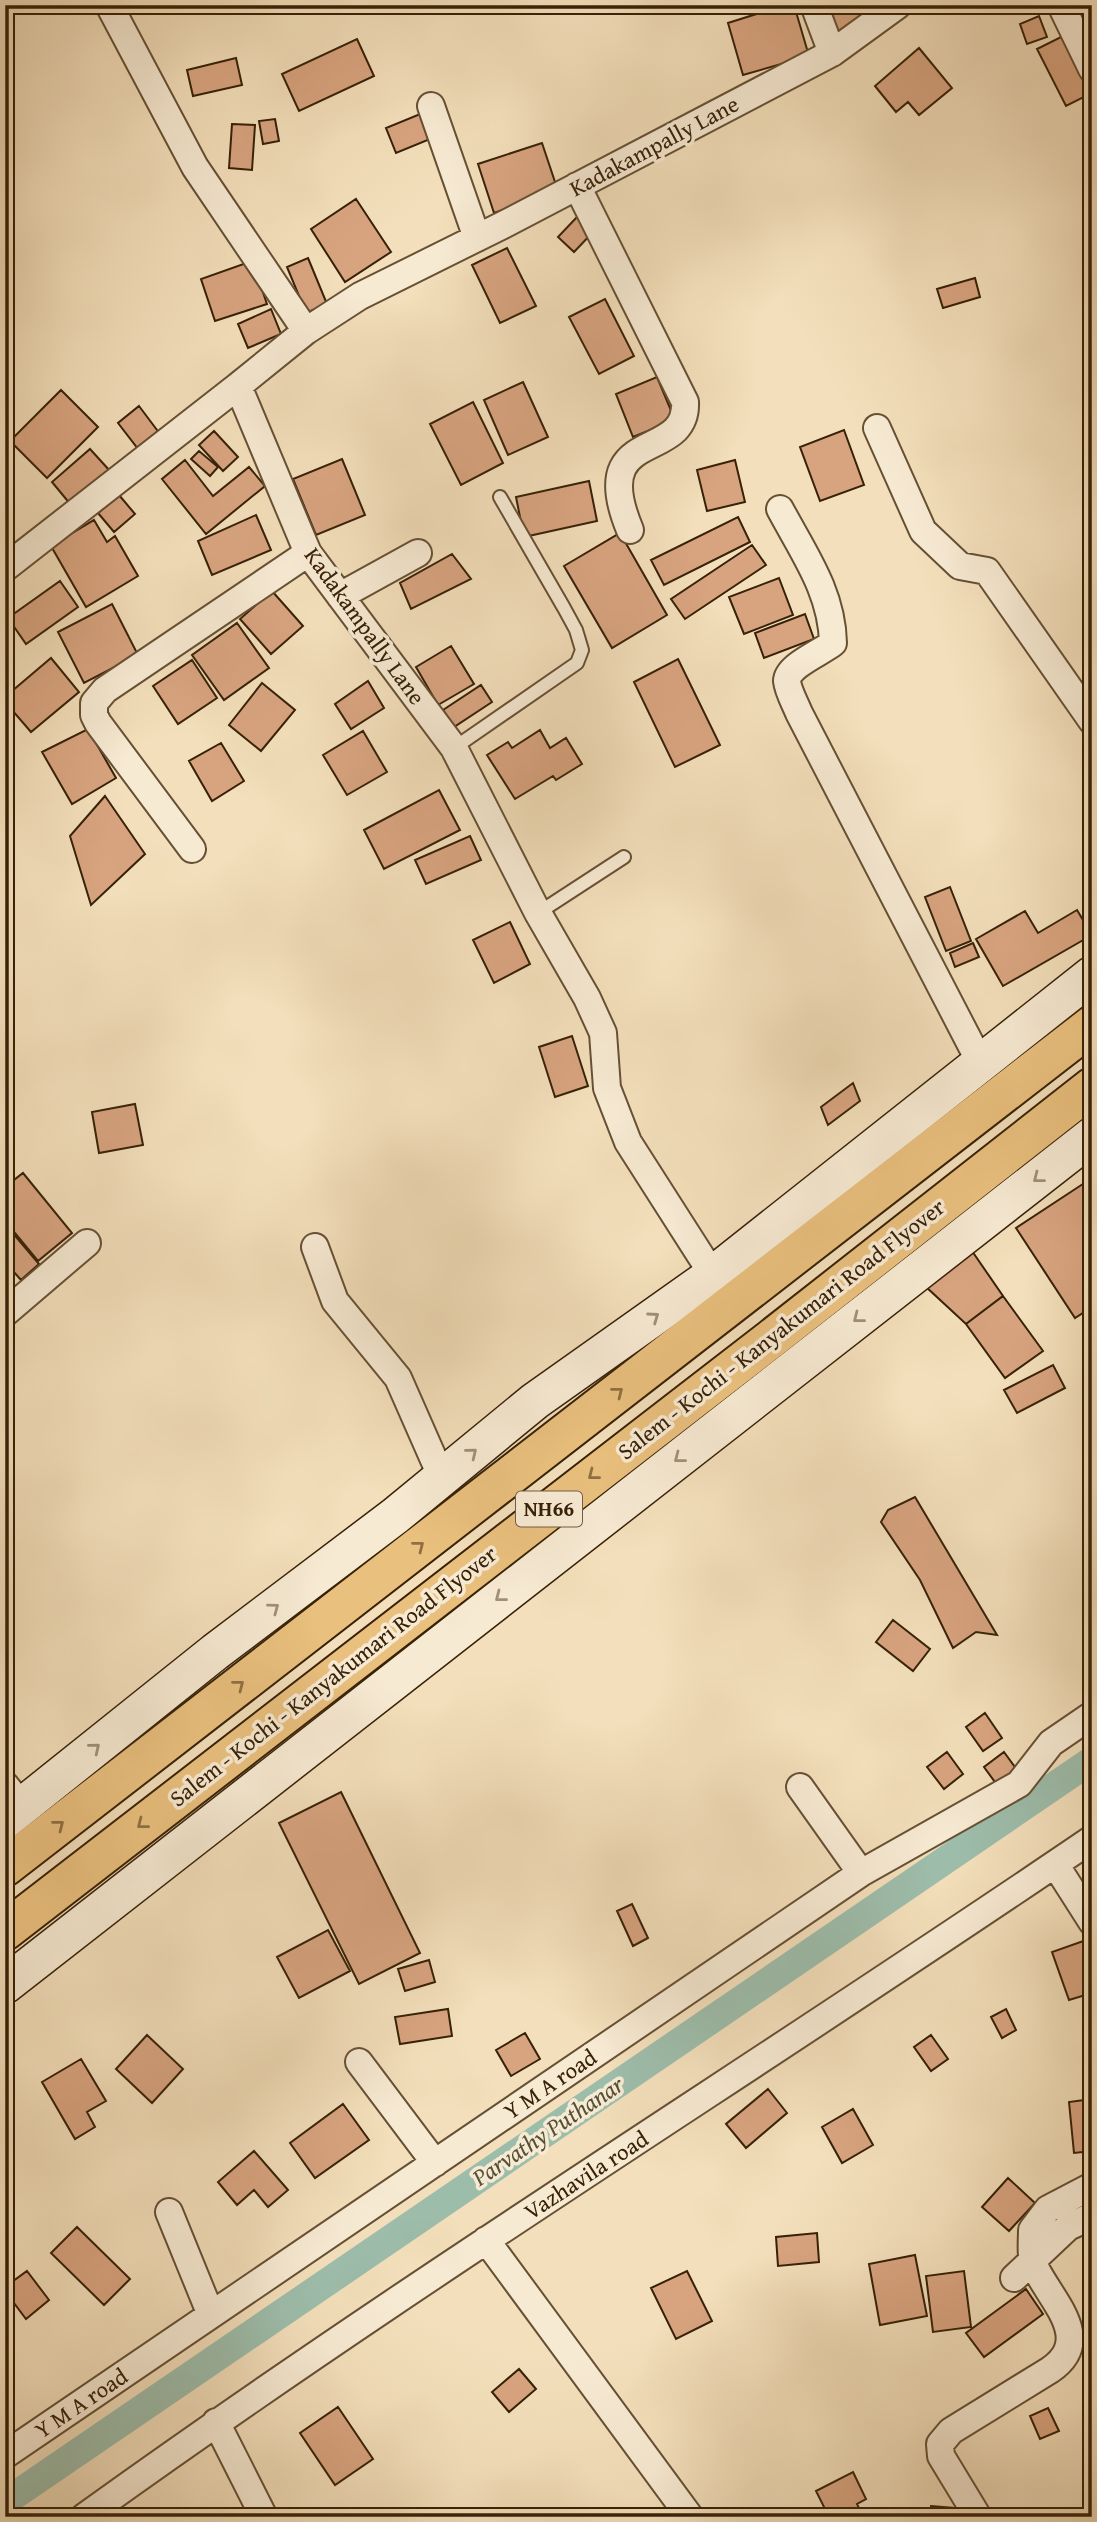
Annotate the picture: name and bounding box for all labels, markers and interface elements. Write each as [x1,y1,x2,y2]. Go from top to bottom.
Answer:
street label: Kadakampally Lane [563,87,744,204]
street label: Kadakampally Lane [297,540,434,711]
one-way arrow [1033,1169,1046,1182]
street label: Salem - Kochi - Kanyakumari Road Flyover [610,1190,952,1467]
one-way arrow [854,1309,866,1322]
one-way arrow [646,1313,659,1325]
one-way arrow [611,1388,623,1401]
one-way arrow [465,1448,477,1461]
one-way arrow [674,1449,687,1462]
one-way arrow [589,1467,601,1480]
road number: NH66 [516,1492,582,1526]
street label: Salem - Kochi - Kanyakumari Road Flyover [162,1537,504,1814]
one-way arrow [411,1542,424,1555]
one-way arrow [495,1589,507,1602]
one-way arrow [266,1604,279,1616]
one-way arrow [231,1681,244,1694]
one-way arrow [87,1744,100,1757]
one-way arrow [137,1816,150,1829]
one-way arrow [51,1820,64,1833]
street label: Y M A road [497,2040,603,2127]
water label: Parvathy Puthanar [464,2066,631,2195]
street label: Vazhavila road [517,2122,655,2227]
street label: Y M A road [28,2359,134,2446]

